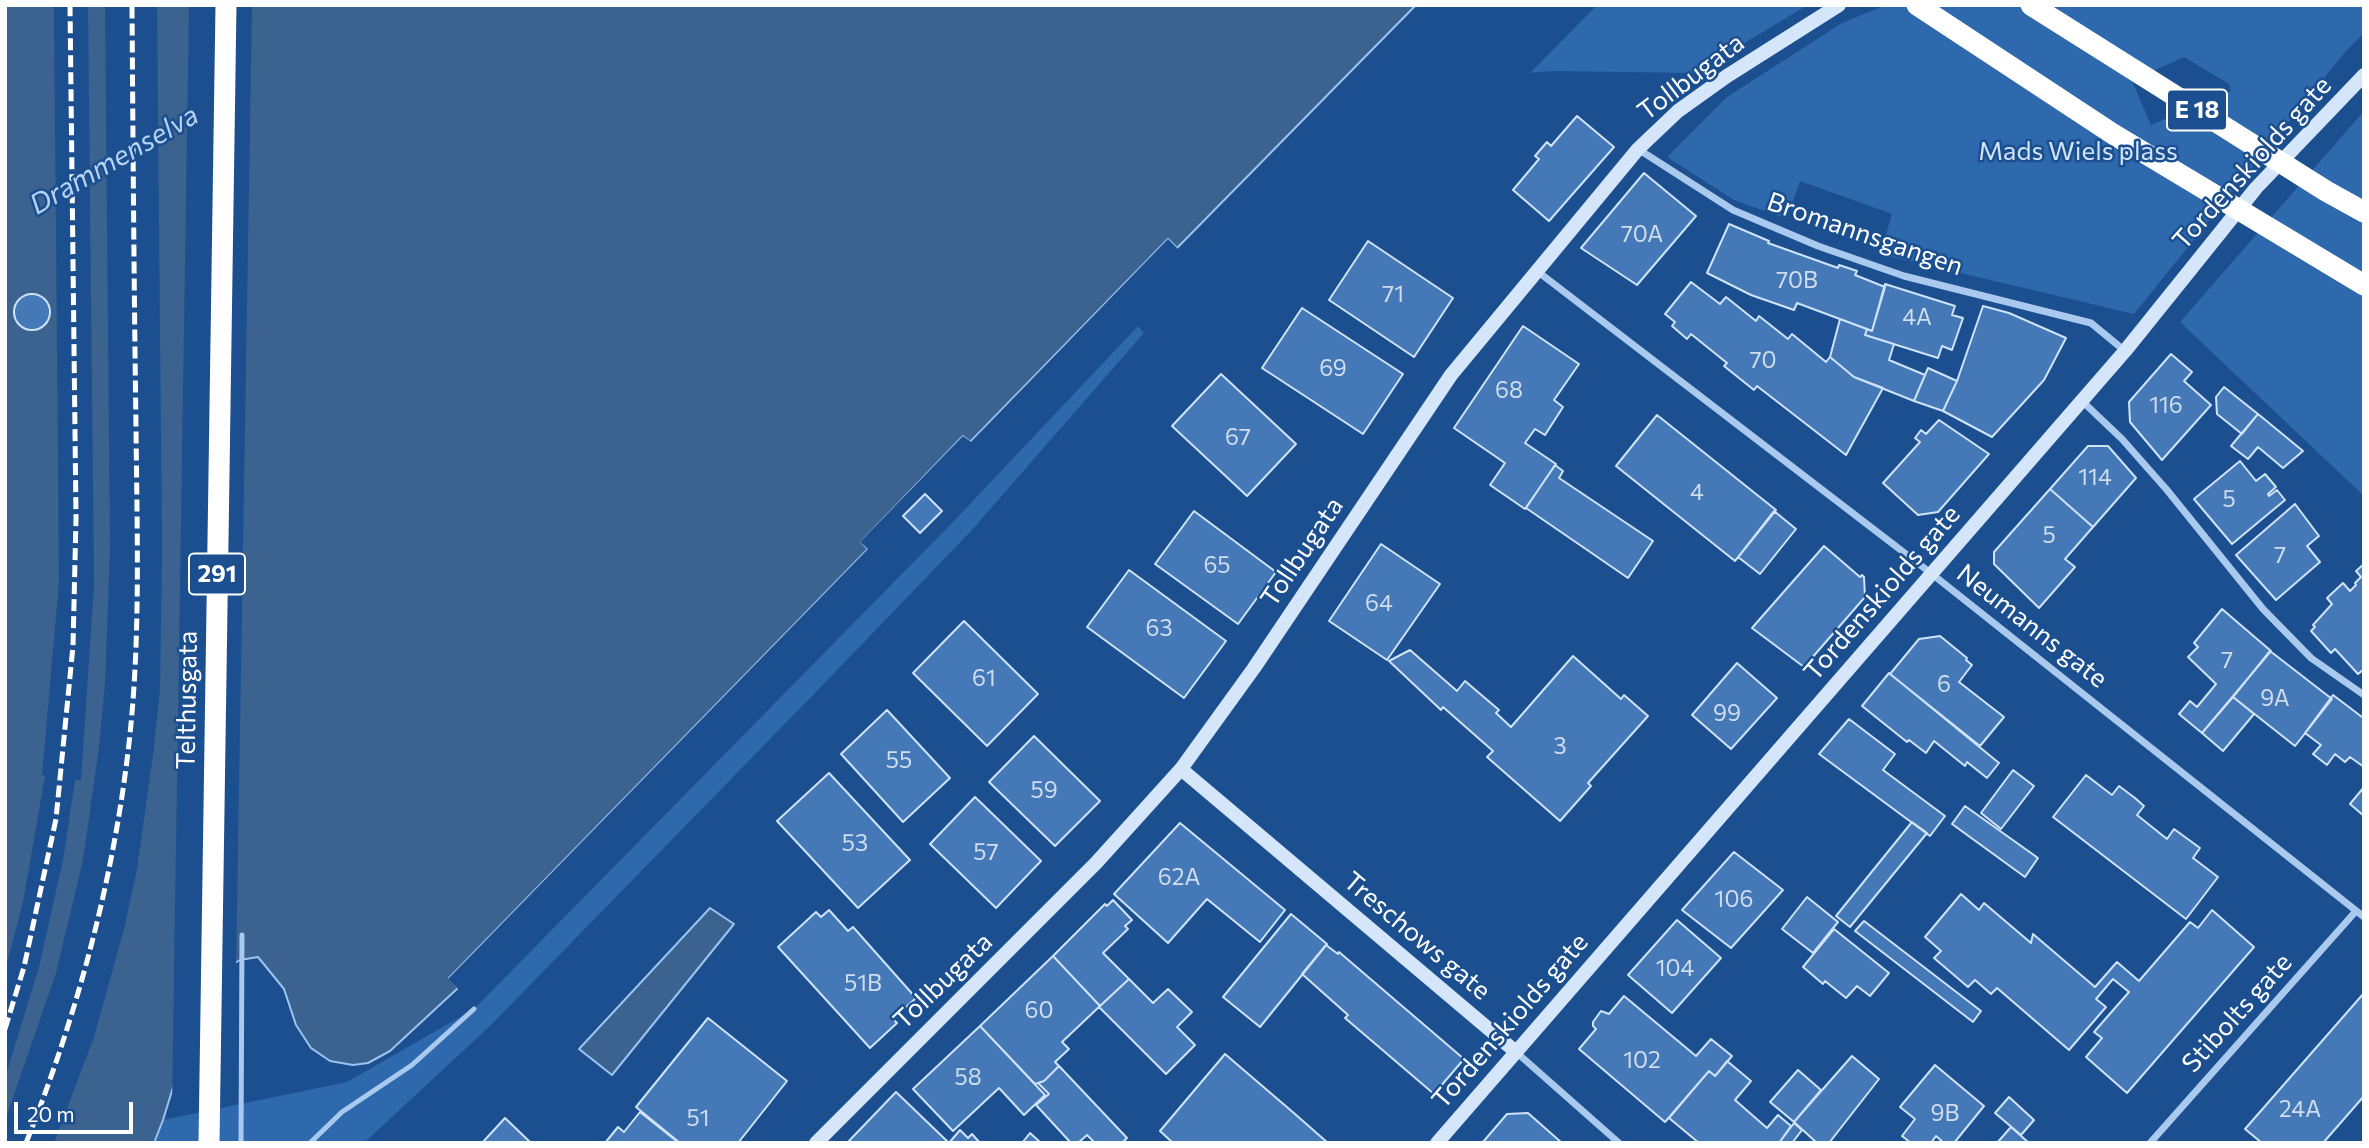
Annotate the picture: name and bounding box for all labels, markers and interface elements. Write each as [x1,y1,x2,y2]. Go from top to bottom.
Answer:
street label: Tollbugata [1632,27,1750,127]
street label: Tordenskiolds gate [2166,70,2338,256]
road number: E 18 [2167,90,2227,130]
water label: Drammenselva [24,98,204,222]
park label: Mads Wiels plass [1978,135,2178,167]
street label: Bromannsgangen [1763,186,1967,282]
house number: 70A [1621,220,1663,248]
house number: 70B [1776,266,1818,294]
house number: 71 [1382,280,1404,308]
house number: 4A [1902,303,1932,331]
house number: 70 [1749,346,1777,374]
house number: 69 [1319,354,1347,382]
house number: 68 [1495,376,1523,404]
house number: 116 [2149,391,2183,419]
house number: 67 [1225,423,1251,451]
house number: 114 [2078,463,2112,491]
house number: 4 [1690,478,1704,506]
house number: 5 [2222,485,2236,513]
street label: Tollbugata [1254,491,1350,613]
street label: Tordenskiolds gate [1797,499,1967,687]
house number: 5 [2042,521,2056,549]
house number: 7 [2274,541,2286,569]
house number: 65 [1203,551,1231,579]
road number: 291 [189,554,245,594]
street label: Neumanns gate [1951,558,2113,694]
house number: 64 [1365,589,1393,617]
house number: 63 [1145,614,1173,642]
street label: Telthusgata [170,630,204,770]
house number: 7 [2221,646,2233,674]
house number: 61 [972,664,996,692]
house number: 6 [1937,670,1951,698]
house number: 9A [2260,684,2290,712]
house number: 99 [1713,699,1741,727]
house number: 3 [1553,732,1567,760]
house number: 55 [886,746,912,774]
house number: 59 [1030,776,1058,804]
house number: 53 [842,829,868,857]
house number: 57 [973,838,999,866]
house number: 62A [1158,863,1200,891]
street label: Treschows gate [1337,866,1497,1006]
house number: 106 [1715,885,1753,913]
street label: Tollbugata [887,926,999,1036]
street label: Tordenskiolds gate [1425,927,1595,1115]
street label: Stibolts gate [2176,947,2298,1079]
house number: 104 [1656,954,1694,982]
house number: 51B [844,969,882,997]
house number: 60 [1025,996,1053,1024]
house number: 102 [1623,1046,1661,1074]
house number: 58 [954,1063,982,1091]
scale bar [18,1088,136,1132]
house number: 24A [2279,1095,2321,1123]
house number: 9B [1931,1099,1959,1127]
text: 20 m [27,1101,75,1126]
house number: 51 [686,1104,710,1132]

